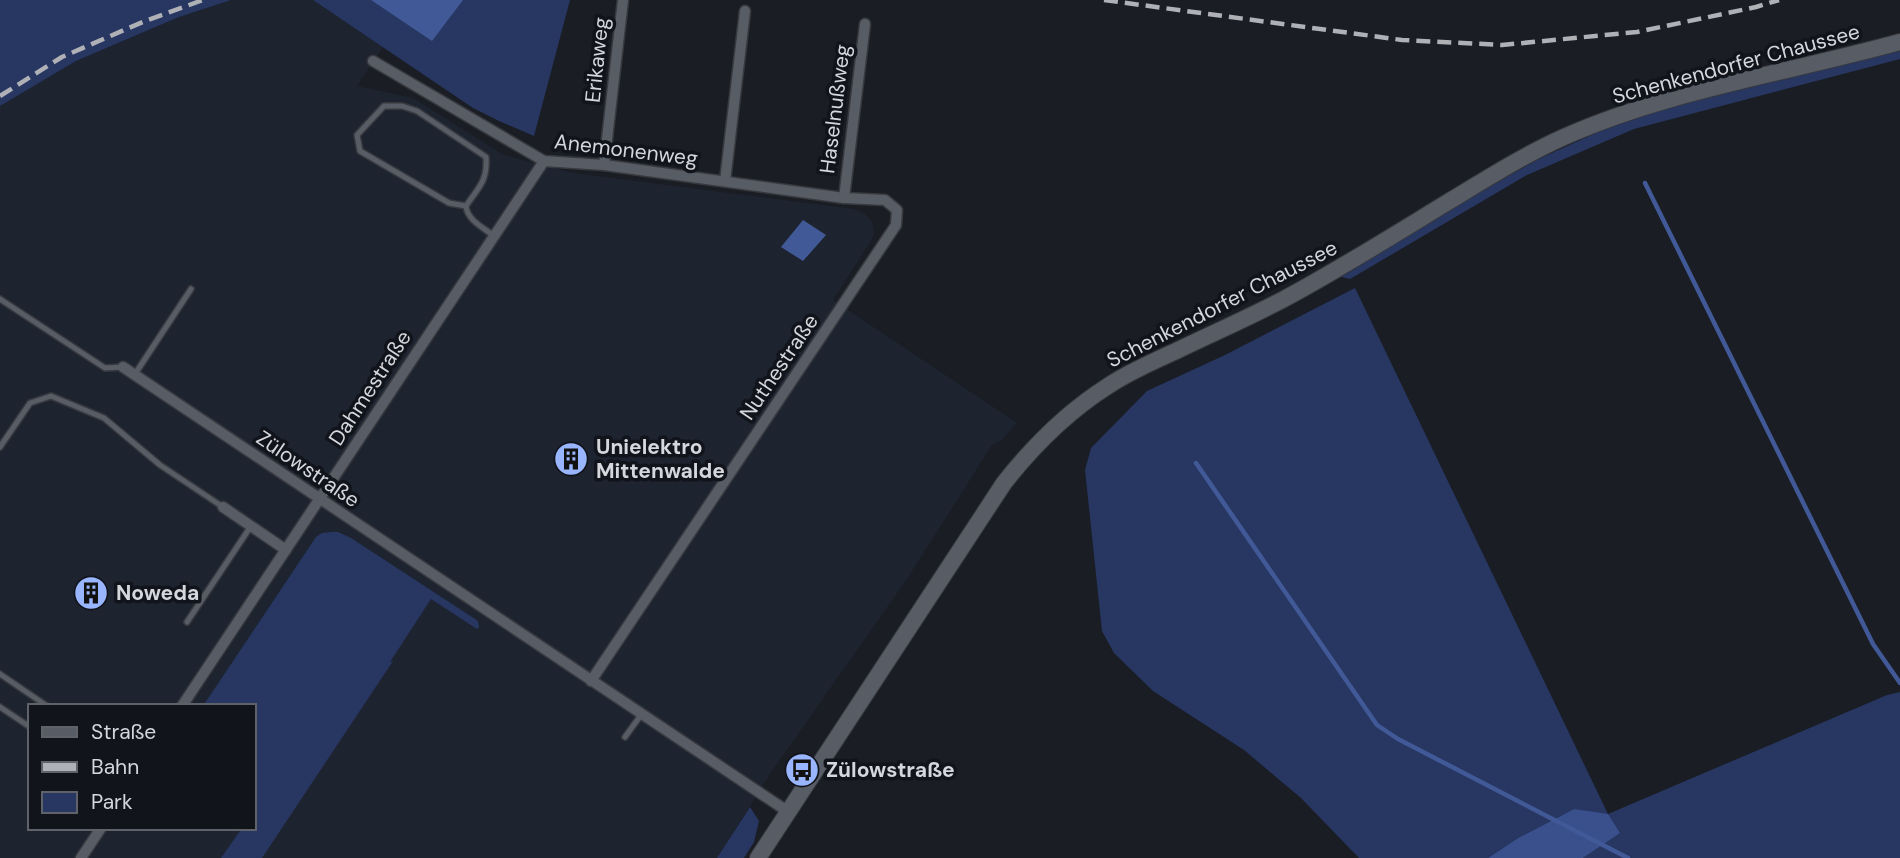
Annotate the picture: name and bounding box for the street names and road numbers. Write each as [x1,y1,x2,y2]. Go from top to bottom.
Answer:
street label: Erikaweg [579,16,615,104]
street label: Schenkendorfer Chaussee [1609,17,1863,111]
street label: Haselnußweg [813,42,857,175]
street label: Anemonenweg [553,127,700,173]
street label: Schenkendorfer Chaussee [1102,234,1342,374]
street label: Nuthestraße [733,309,825,425]
street label: Dahmestraße [322,325,418,451]
street label: Zülowstraße [251,424,365,514]

